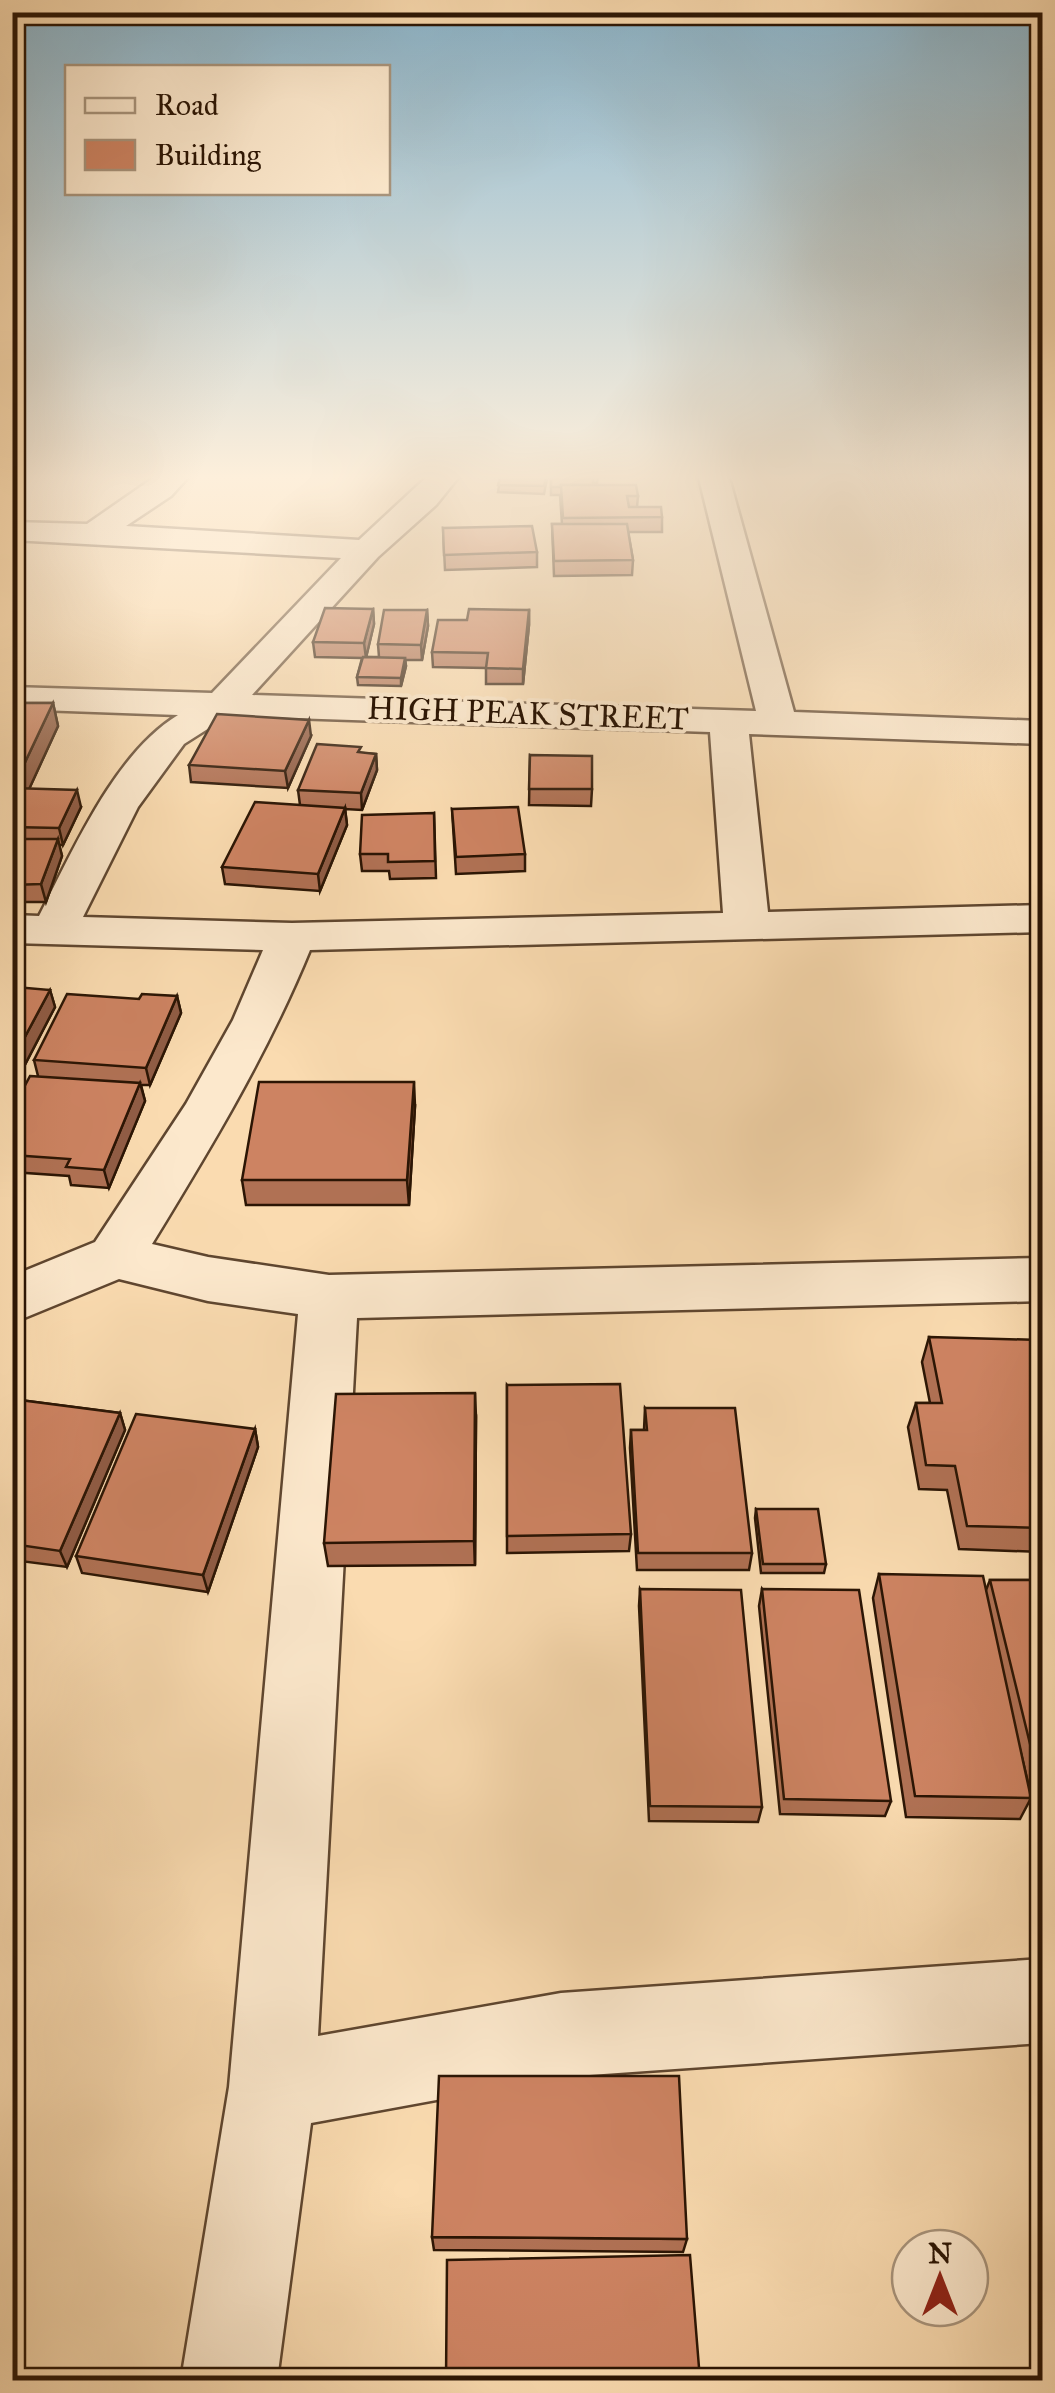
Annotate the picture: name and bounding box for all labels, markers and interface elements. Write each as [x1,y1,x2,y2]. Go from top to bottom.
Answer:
legend [65,65,390,195]
text: Road [155,87,219,123]
text: Building [155,137,262,173]
street label: HIGH PEAK STREET [366,688,690,739]
north arrow [890,2228,990,2328]
text: N [928,2236,952,2271]

